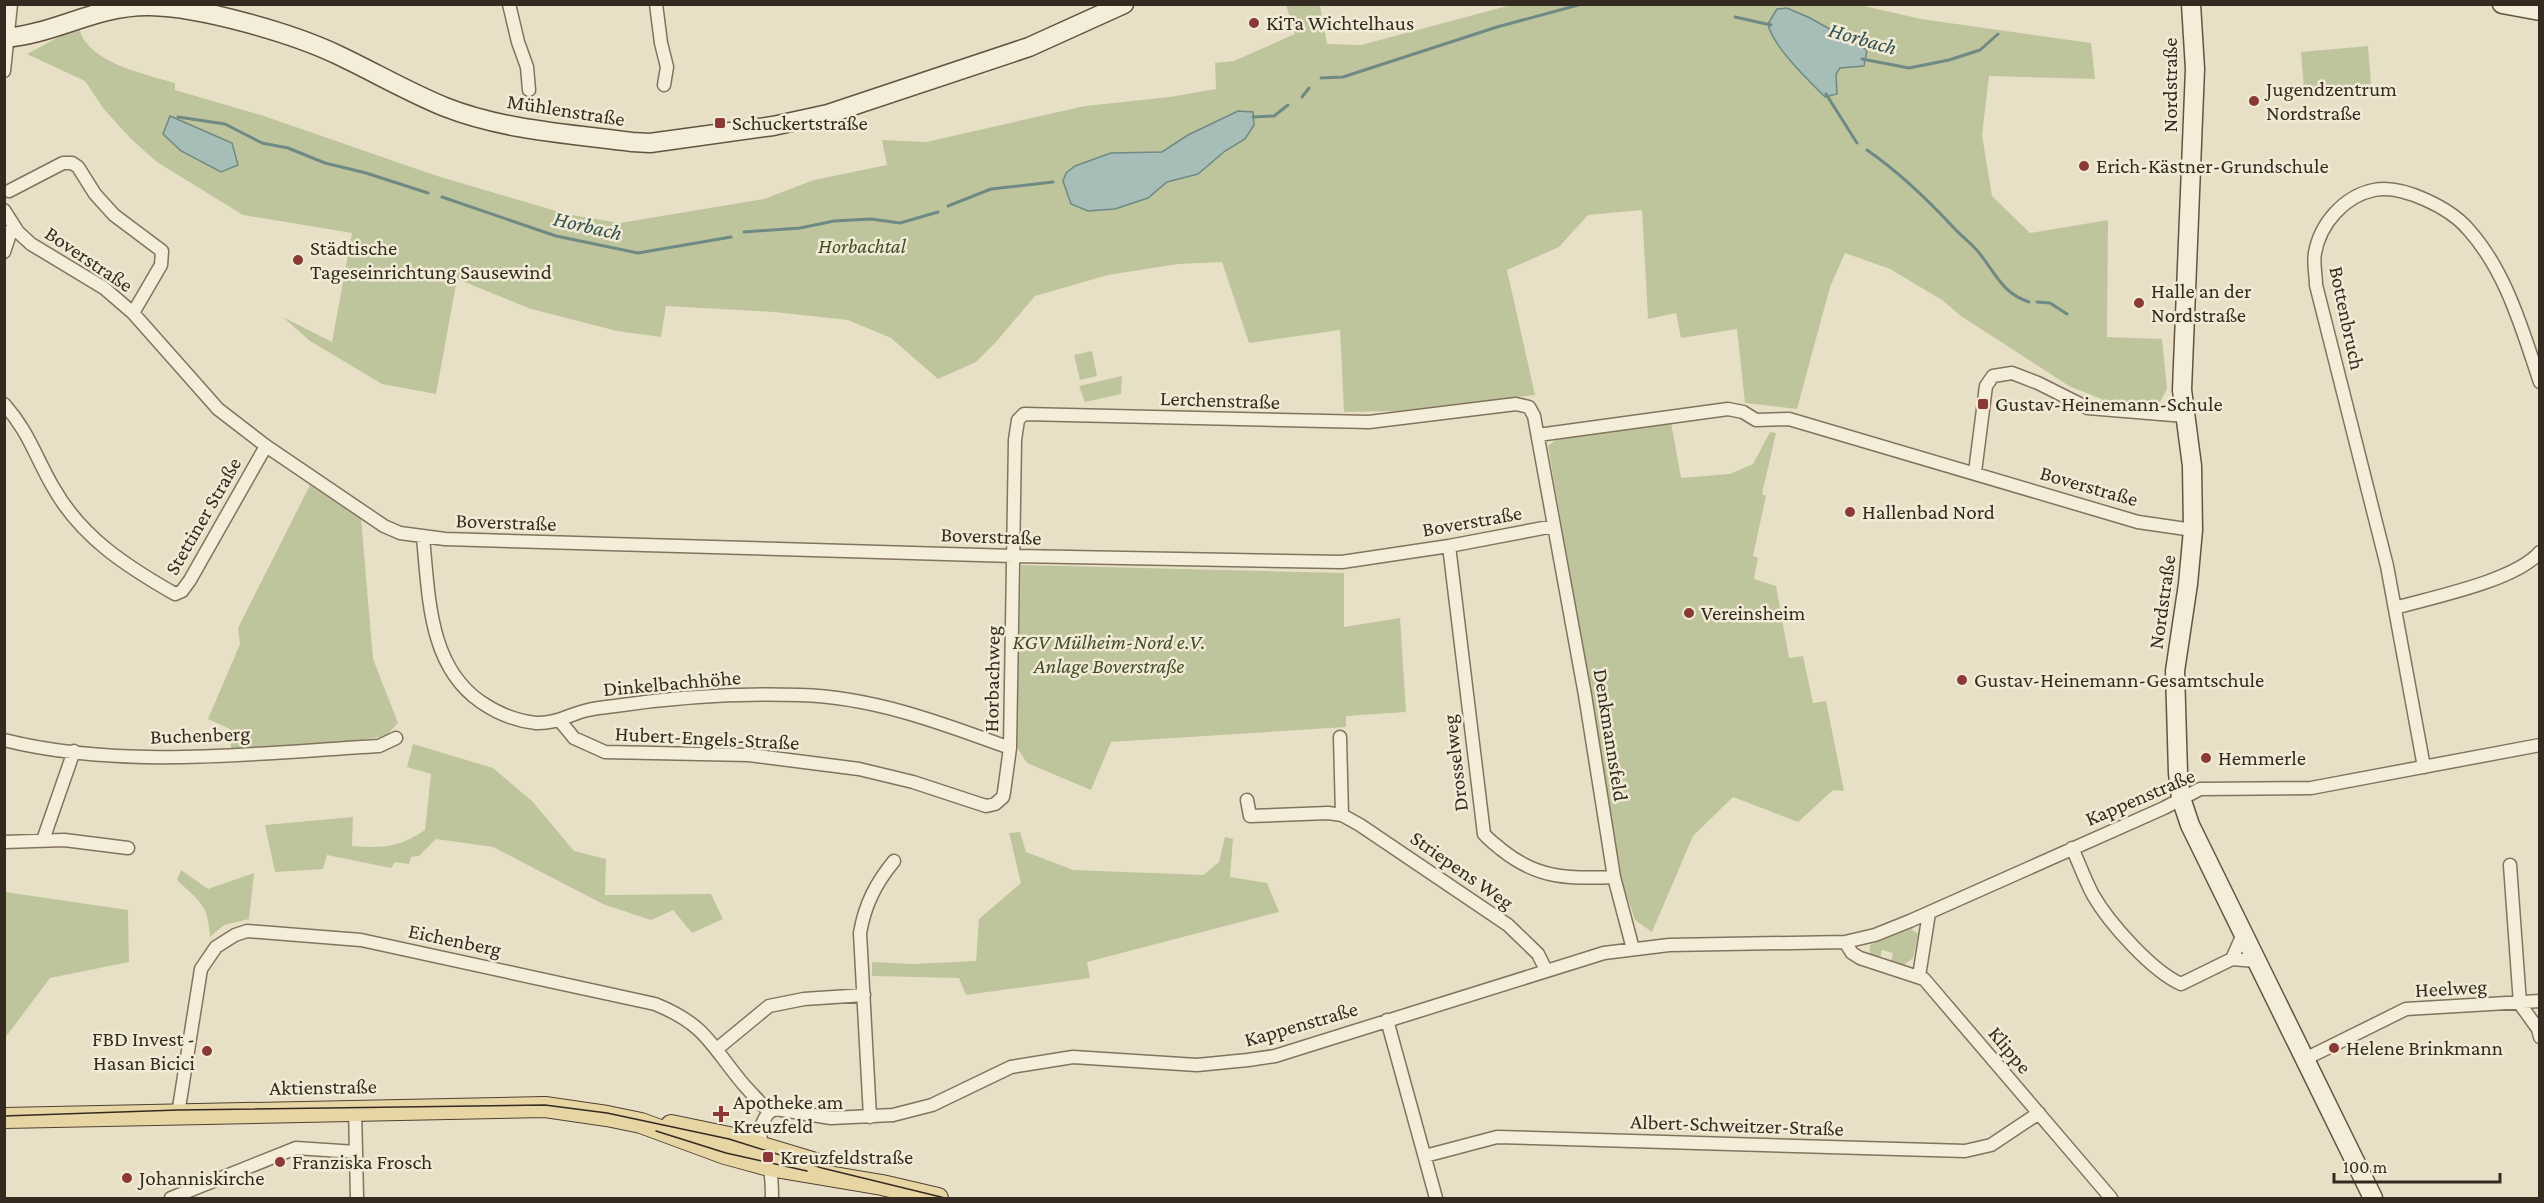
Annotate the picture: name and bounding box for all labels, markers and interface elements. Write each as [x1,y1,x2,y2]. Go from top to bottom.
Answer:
place label: KiTa Wichtelhaus [1266,11,1414,35]
marker: KiTa Wichtelhaus [1247,16,1261,30]
water label: Horbach [1826,17,1900,60]
street label: Nordstraße [2158,37,2182,133]
place label: Jugendzentrum Nordstraße [2264,77,2397,125]
street label: Mühlenstraße [505,89,627,131]
marker: Jugendzentrum Nordstraße [2247,94,2261,108]
place label: Schuckertstraße [732,111,868,135]
marker: Schuckertstraße [713,116,727,130]
place label: Erich-Kästner-Grundschule [2096,154,2329,178]
marker: Erich-Kästner-Grundschule [2077,159,2091,173]
water label: Horbach [551,205,625,246]
street label: Boverstraße [41,221,137,297]
park label: Horbachtal [818,234,907,258]
place label: Städtische Tageseinrichtung Sausewind [310,236,552,284]
marker: Städtische Tageseinrichtung Sausewind [291,253,305,267]
street label: Bottenbruch [2324,264,2370,372]
place label: Halle an der Nordstraße [2151,279,2252,327]
marker: Halle an der Nordstraße [2132,296,2146,310]
street label: Lerchenstraße [1160,386,1280,414]
place label: Gustav-Heinemann-Schule [1995,392,2223,416]
marker: Gustav-Heinemann-Schule [1976,397,1990,411]
street label: Stettiner Straße [160,453,246,579]
street label: Boverstraße [2037,461,2141,511]
street label: Boverstraße [1420,500,1524,542]
place label: Hallenbad Nord [1862,500,1995,524]
marker: Hallenbad Nord [1843,505,1857,519]
street label: Boverstraße [455,508,557,536]
street label: Boverstraße [940,522,1042,550]
street label: Nordstraße [2144,553,2180,651]
place label: Vereinsheim [1701,601,1806,625]
marker: Vereinsheim [1682,606,1696,620]
street label: Horbachweg [979,626,1005,732]
park label: KGV Mülheim-Nord e.V. Anlage Boverstraße [1013,630,1205,678]
street label: Dinkelbachhöhe [602,665,742,701]
street label: Denkmannsfeld [1589,667,1633,803]
place label: Gustav-Heinemann-Gesamtschule [1974,668,2264,692]
marker: Gustav-Heinemann-Gesamtschule [1955,673,1969,687]
street label: Drosselweg [1437,713,1473,813]
street label: Buchenberg [149,721,251,749]
street label: Hubert-Engels-Straße [614,721,800,755]
place label: Hemmerle [2218,746,2306,770]
marker: Hemmerle [2199,751,2213,765]
street label: Kappenstraße [2081,763,2199,831]
street label: Striepens Weg [1406,826,1518,914]
street label: Eichenberg [406,918,504,962]
street label: Heelweg [2414,974,2488,1002]
street label: Kappenstraße [1241,996,1361,1052]
street label: Klippe [1983,1021,2037,1079]
place label: FBD Invest - Hasan Bicici [92,1027,195,1075]
place label: Helene Brinkmann [2346,1036,2503,1060]
marker: Helene Brinkmann [2327,1041,2341,1055]
marker: FBD Invest - Hasan Bicici [200,1044,214,1058]
street label: Aktienstraße [269,1074,377,1100]
place label: Apotheke am Kreuzfeld [733,1090,844,1138]
marker: Apotheke am Kreuzfeld [714,1107,728,1121]
street label: Albert-Schweitzer-Straße [1630,1109,1844,1141]
place label: Kreuzfeldstraße [780,1145,913,1169]
scale bar [2334,1146,2500,1184]
place label: Franziska Frosch [292,1150,432,1174]
marker: Kreuzfeldstraße [761,1150,775,1164]
marker: Franziska Frosch [273,1155,287,1169]
text: 100 m [2343,1157,2388,1177]
place label: Johanniskirche [137,1166,265,1190]
marker: Johanniskirche [120,1171,134,1185]

